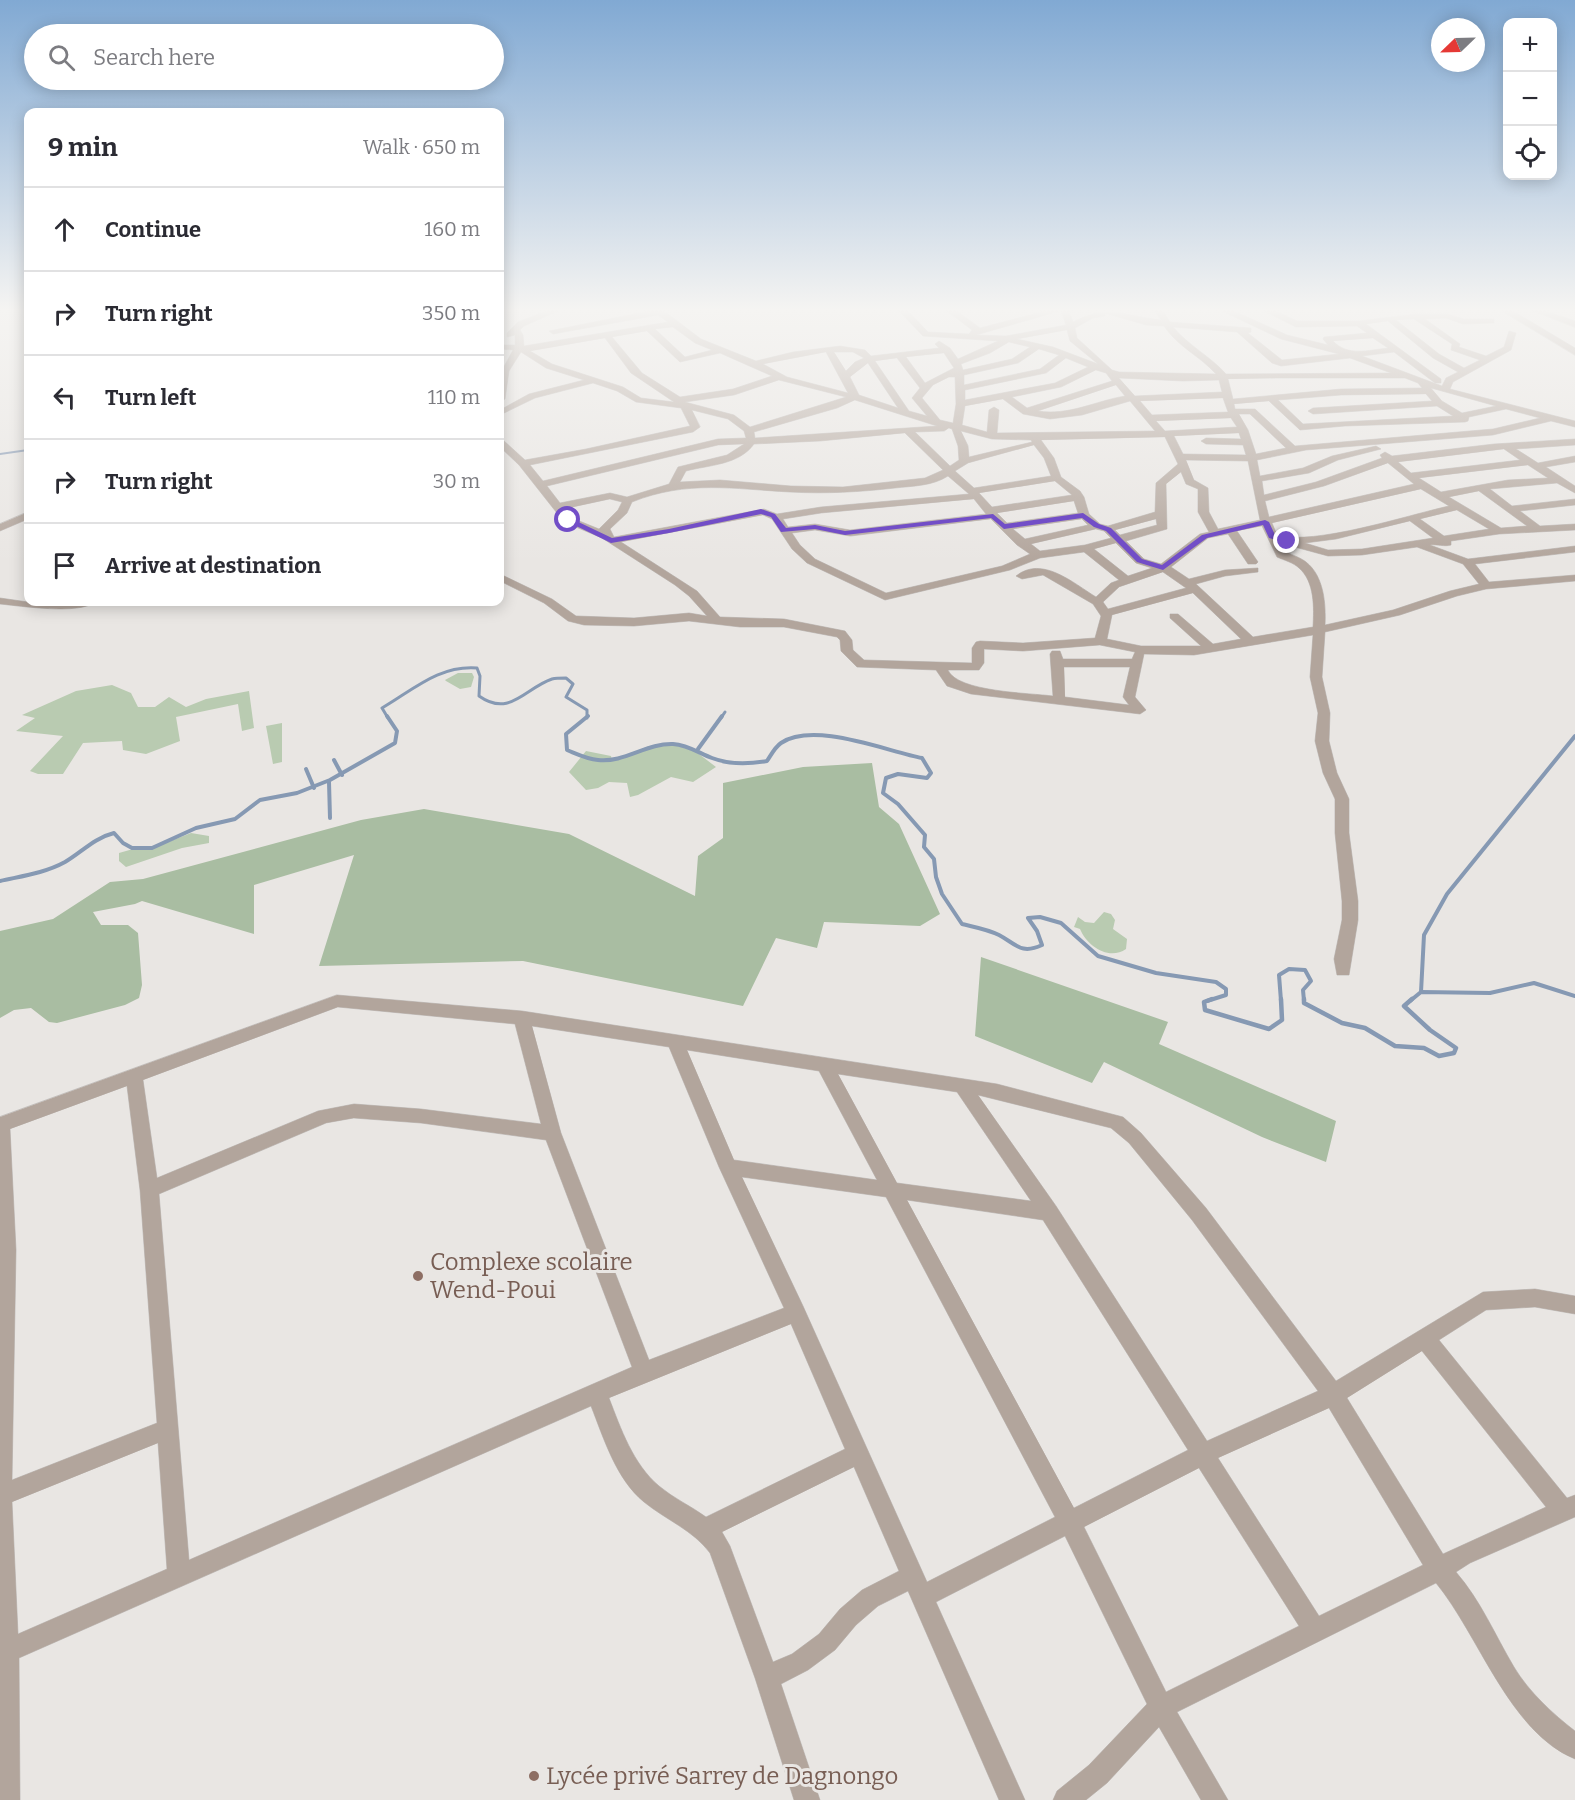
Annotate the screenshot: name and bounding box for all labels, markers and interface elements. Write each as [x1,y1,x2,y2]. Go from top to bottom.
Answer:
north arrow [1431,18,1485,72]
map controls [1503,18,1557,180]
button: + [1503,18,1557,72]
search box [24,24,504,90]
icon: search [45,41,78,74]
text: Search here [93,44,215,71]
button: − [1503,72,1557,126]
button: locate [1503,126,1557,180]
text: 9 min [48,132,118,163]
text: Walk · 650 m [363,135,480,159]
icon: ahead [48,213,81,246]
text: Continue [105,216,201,243]
text: 160 m [424,217,480,241]
icon: right [48,297,81,330]
text: Turn right [105,300,213,327]
text: 350 m [422,301,480,325]
icon: left [48,381,81,414]
text: Turn left [105,384,197,411]
text: 110 m [428,385,480,409]
icon: right [48,465,81,498]
text: Turn right [105,468,213,495]
text: 30 m [433,469,480,493]
route start [554,506,580,532]
route end [1273,527,1299,553]
icon: arrive [48,549,81,582]
text: Arrive at destination [105,552,321,579]
place label: Complexe scolaire Wend-Poui [430,1248,633,1304]
marker: Complexe scolaire Wend-Poui [411,1269,425,1283]
place label: Lycée privé Sarrey de Dagnongo [546,1762,898,1790]
marker: Lycée privé Sarrey de Dagnongo [527,1769,541,1783]

